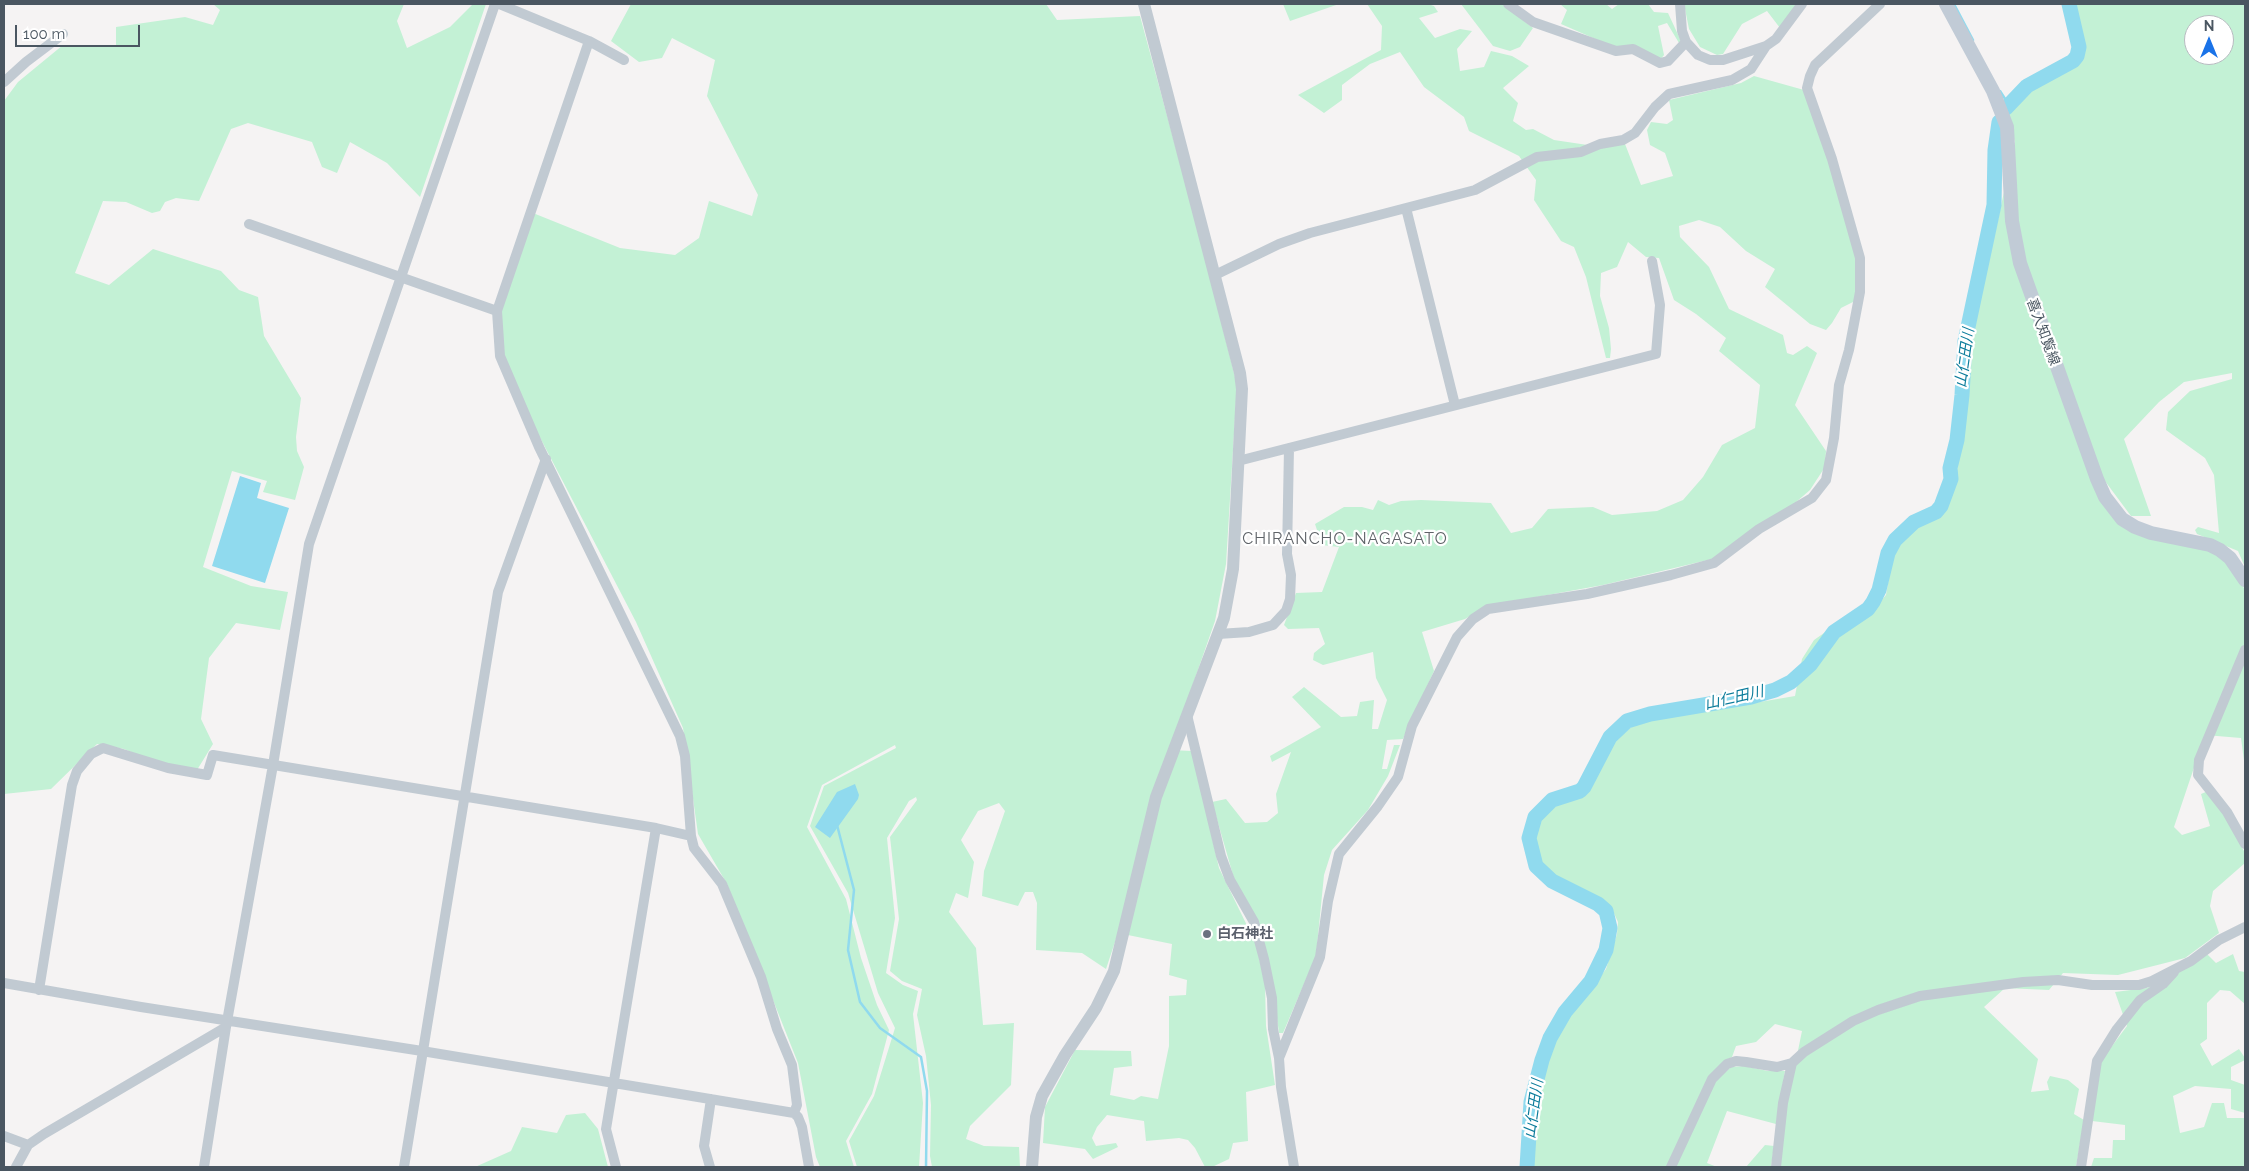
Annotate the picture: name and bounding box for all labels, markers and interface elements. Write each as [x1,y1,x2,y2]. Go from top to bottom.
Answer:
scale bar [18,15,142,47]
north arrow [2184,15,2234,65]
text: N [2204,18,2214,34]
text: 100 m [23,25,65,43]
street label: 喜入知覧線 [2023,296,2063,368]
water label: 山仁田川 [1952,327,1978,389]
district label: CHIRANCHO-NAGASATO [1240,529,1450,549]
water label: 山仁田川 [1703,682,1765,714]
place label: 白石神社 [1217,926,1273,942]
marker: 白石神社 [1201,928,1213,940]
water label: 山仁田川 [1521,1078,1547,1140]

